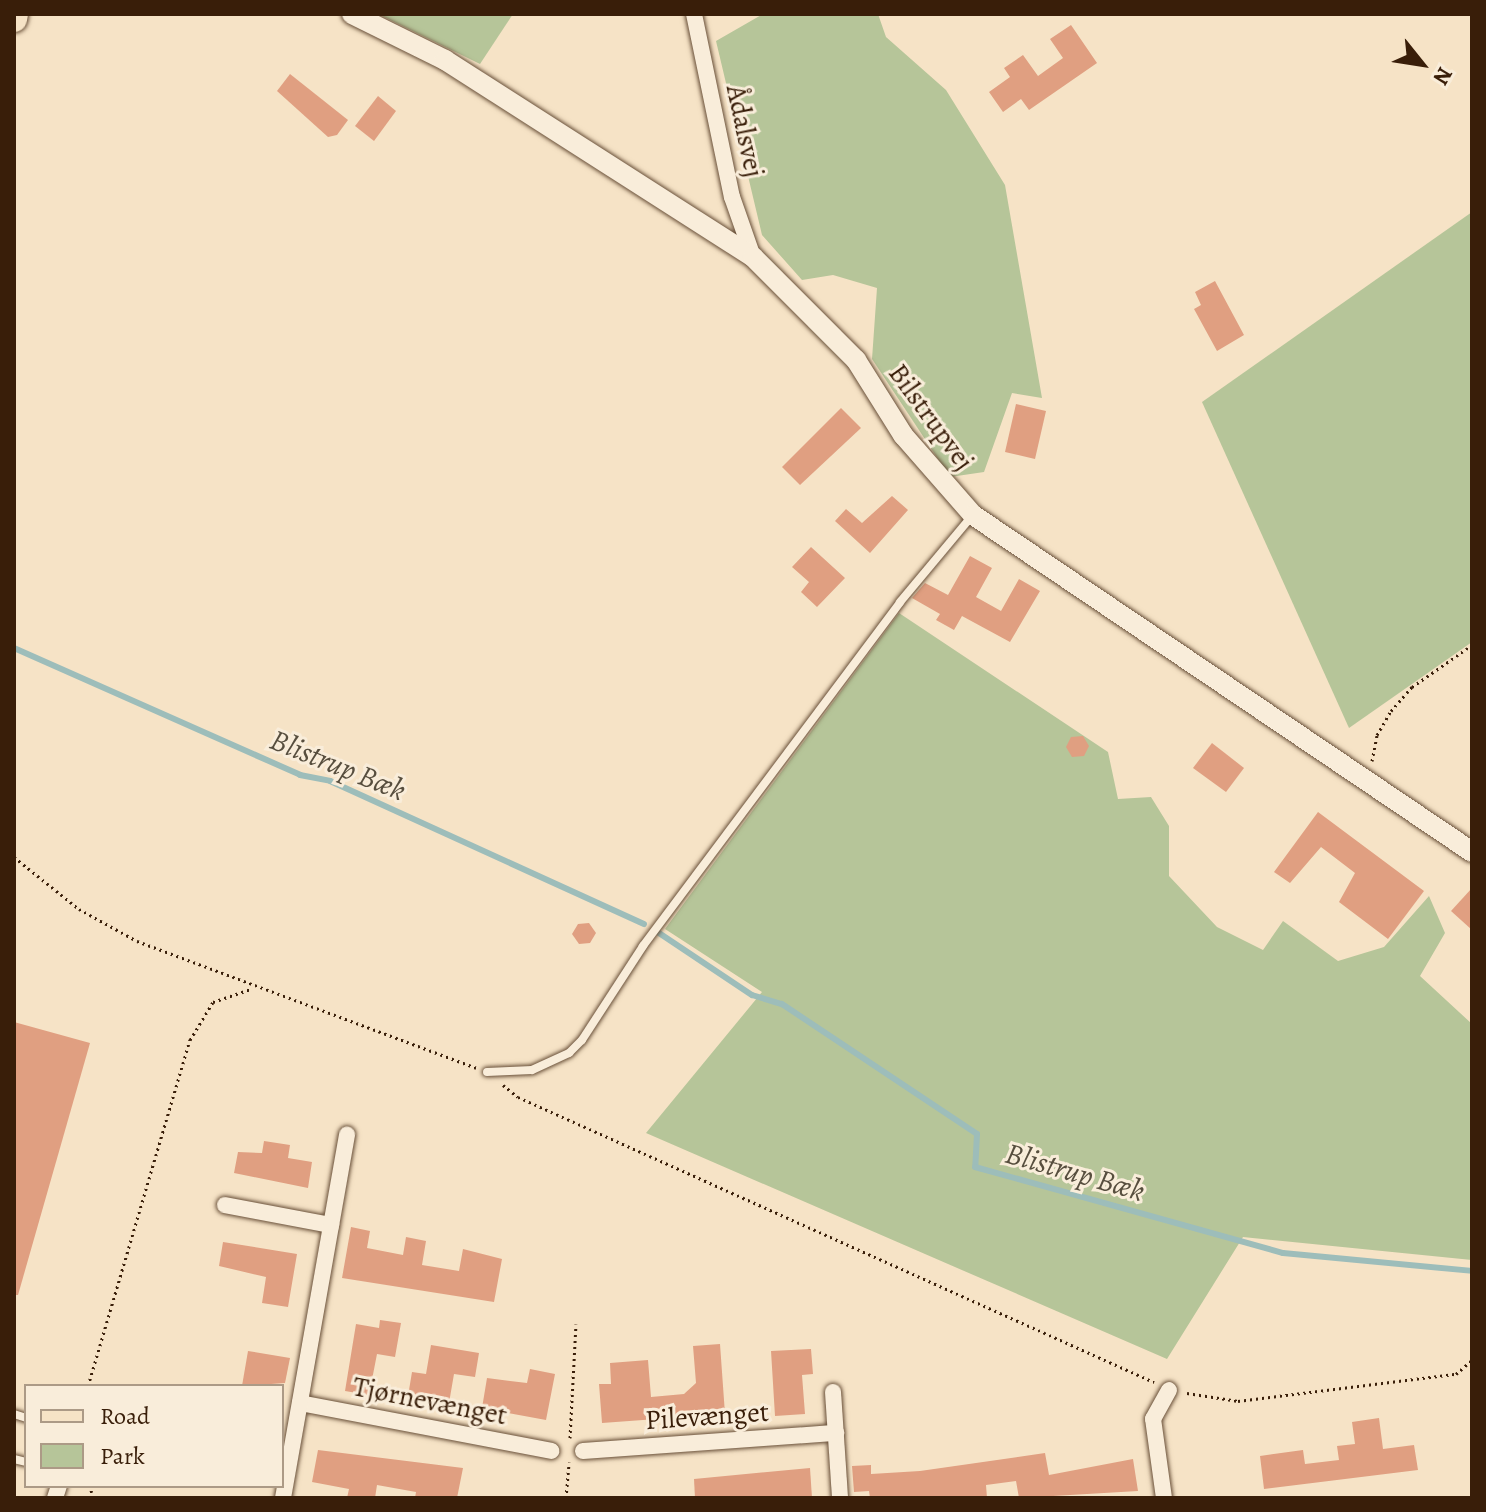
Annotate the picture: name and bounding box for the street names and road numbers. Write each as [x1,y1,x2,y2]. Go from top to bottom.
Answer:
street label: Ådalsvej [719,82,771,180]
street label: Bilstrupvej [881,357,981,477]
street label: Tjørnevænget [350,1370,510,1432]
street label: Pilevænget [644,1395,770,1437]

